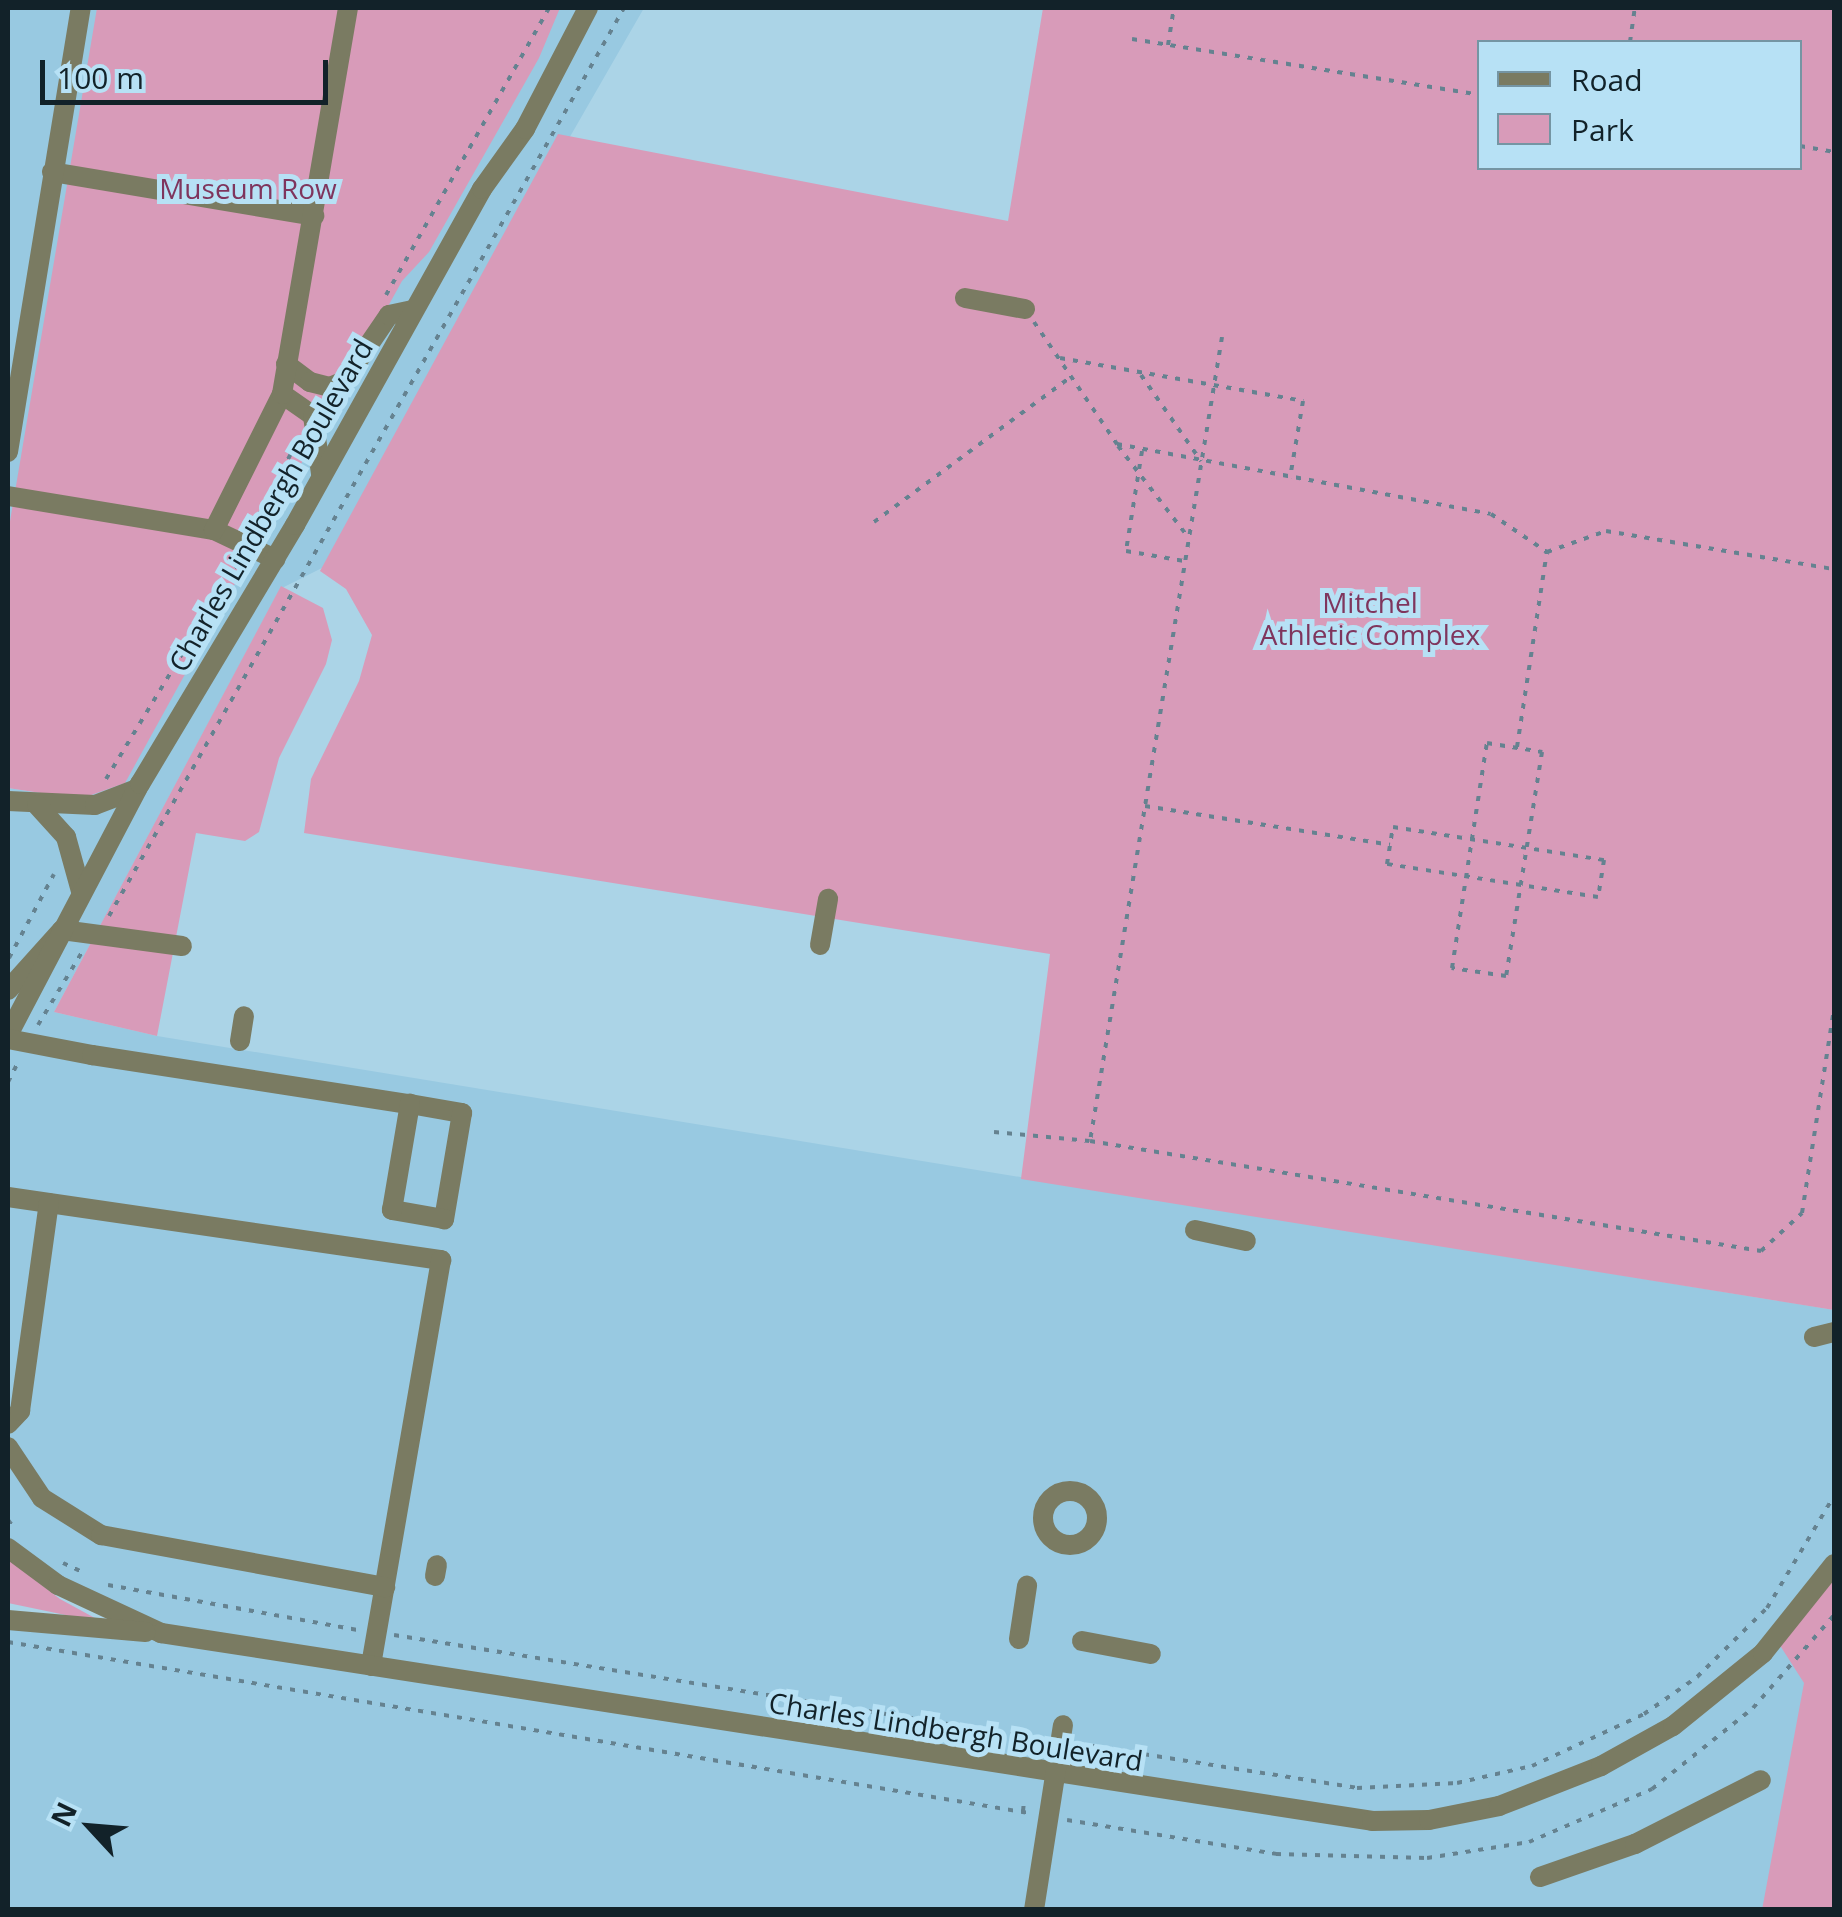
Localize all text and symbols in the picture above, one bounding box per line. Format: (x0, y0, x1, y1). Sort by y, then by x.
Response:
scale bar (45, 40, 332, 102)
legend (1477, 40, 1802, 170)
text: 100 m (57, 57, 144, 98)
text: Road (1571, 59, 1643, 100)
text: Park (1571, 109, 1634, 150)
park label: Museum Row (159, 171, 337, 205)
street label: Charles Lindbergh Boulevard (161, 333, 379, 677)
park label: Mitchel Athletic Complex (1260, 585, 1480, 651)
street label: Charles Lindbergh Boulevard (767, 1685, 1145, 1777)
north arrow (40, 1777, 140, 1877)
text: N (41, 1795, 85, 1832)

